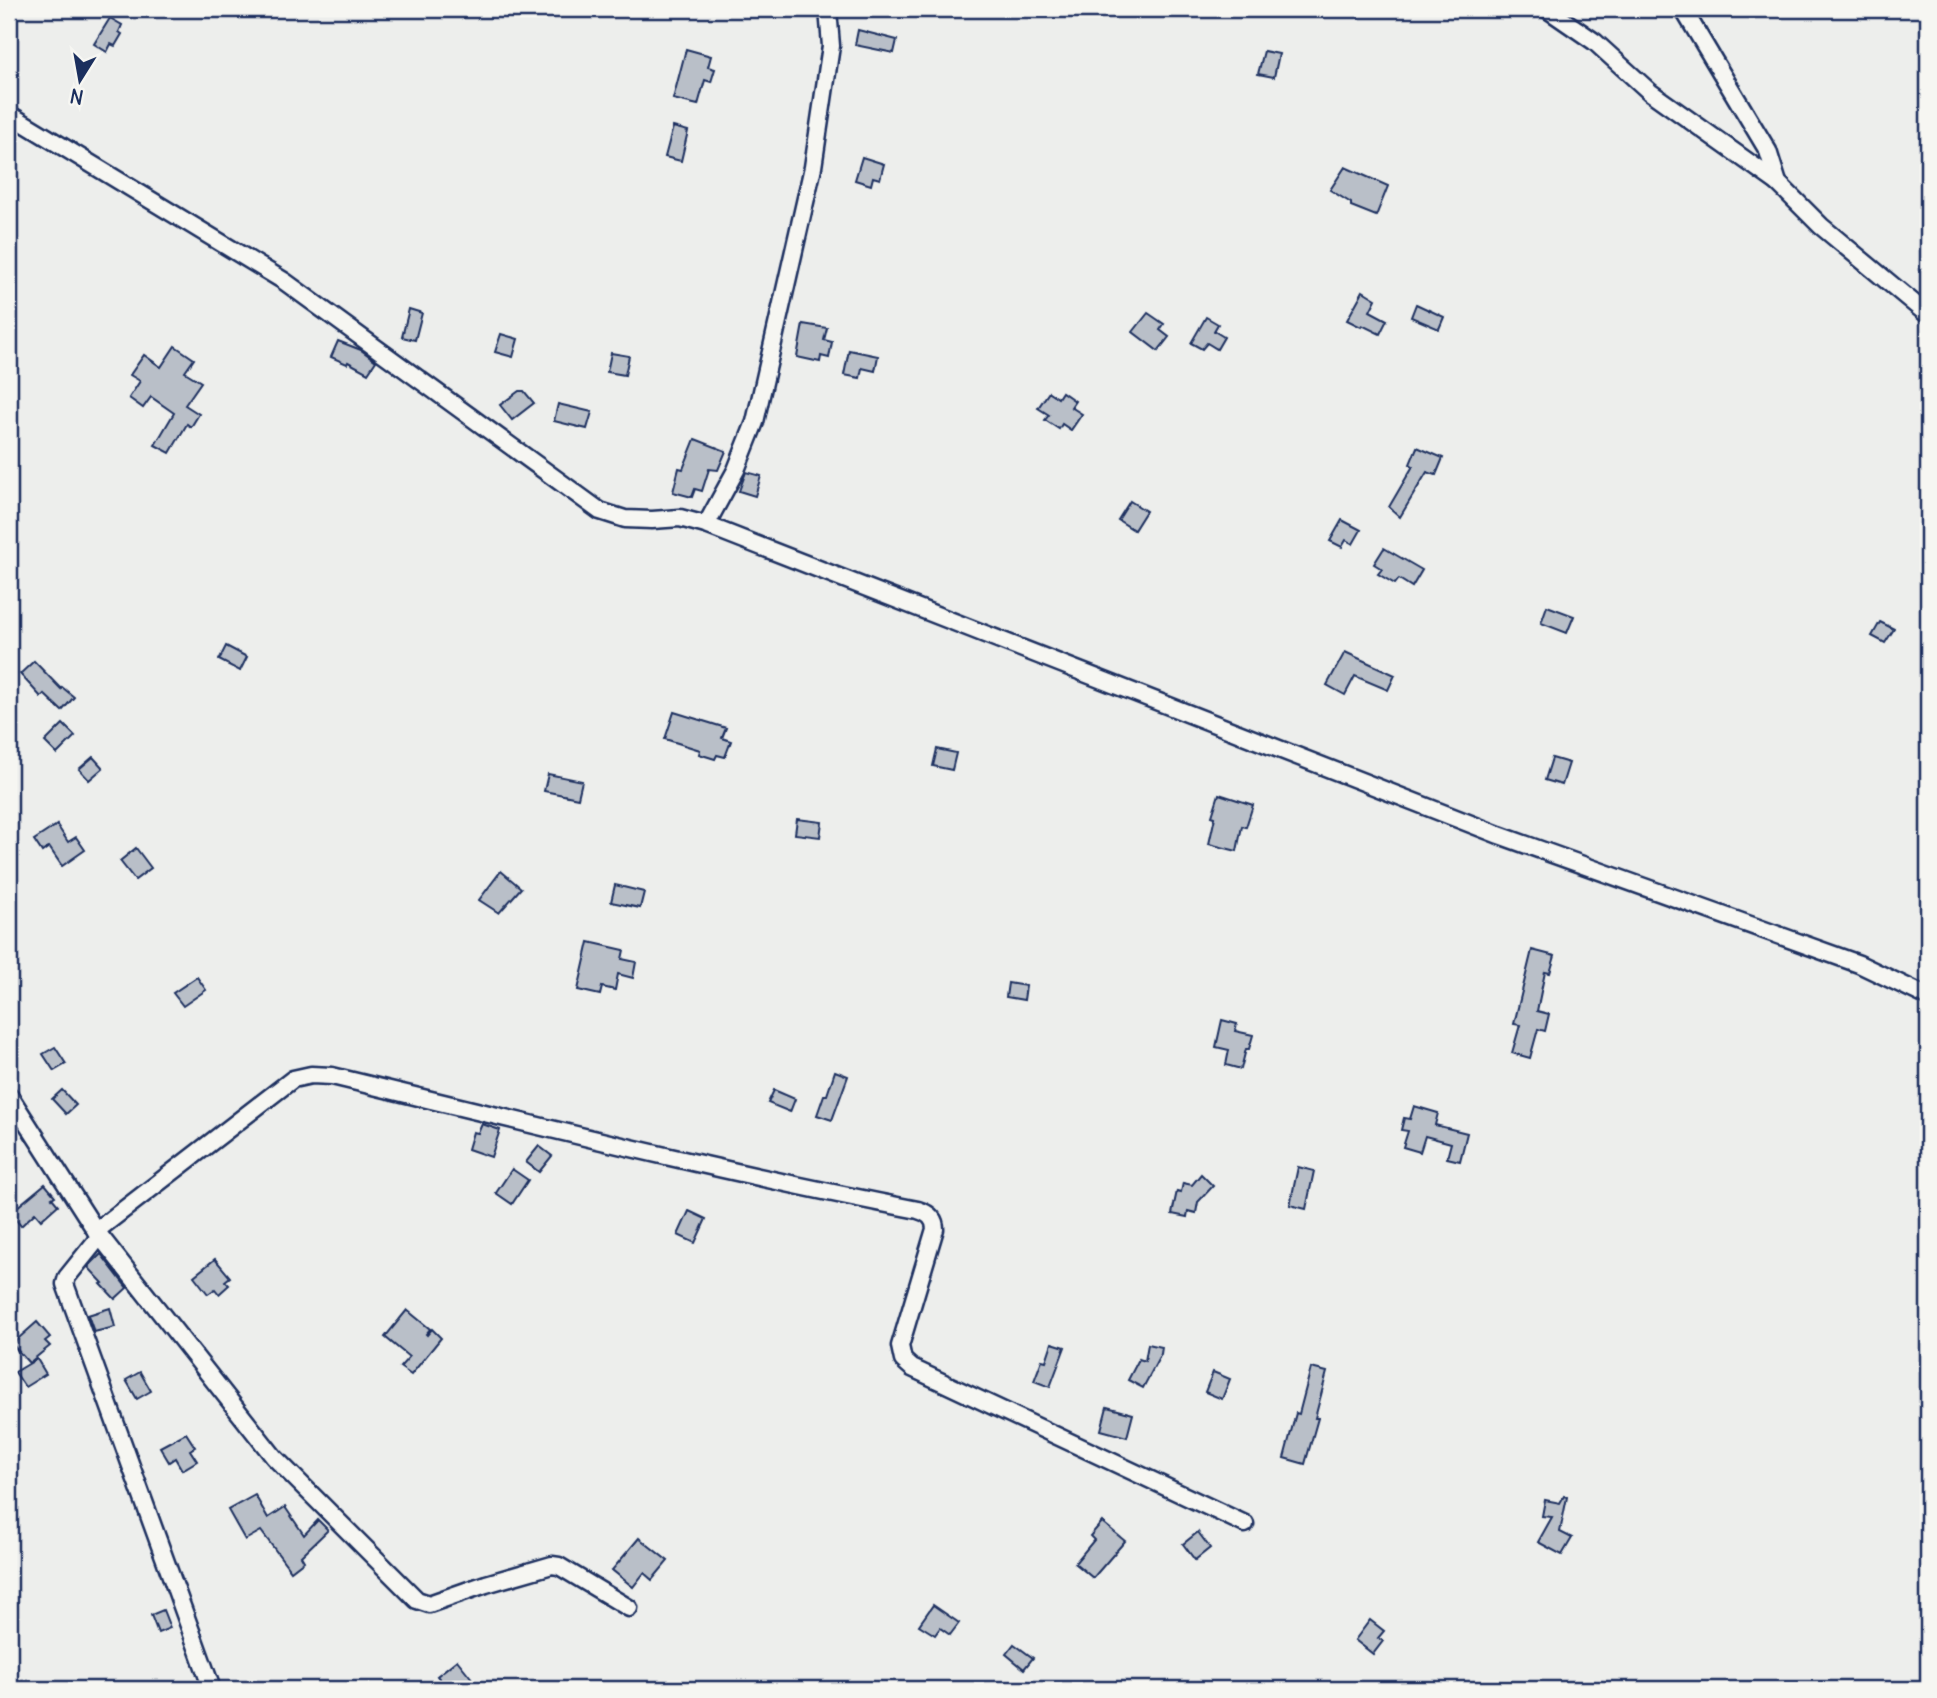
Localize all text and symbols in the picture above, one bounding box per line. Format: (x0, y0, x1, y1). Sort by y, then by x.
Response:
north arrow (46, 46, 116, 116)
text: N (68, 84, 85, 110)

